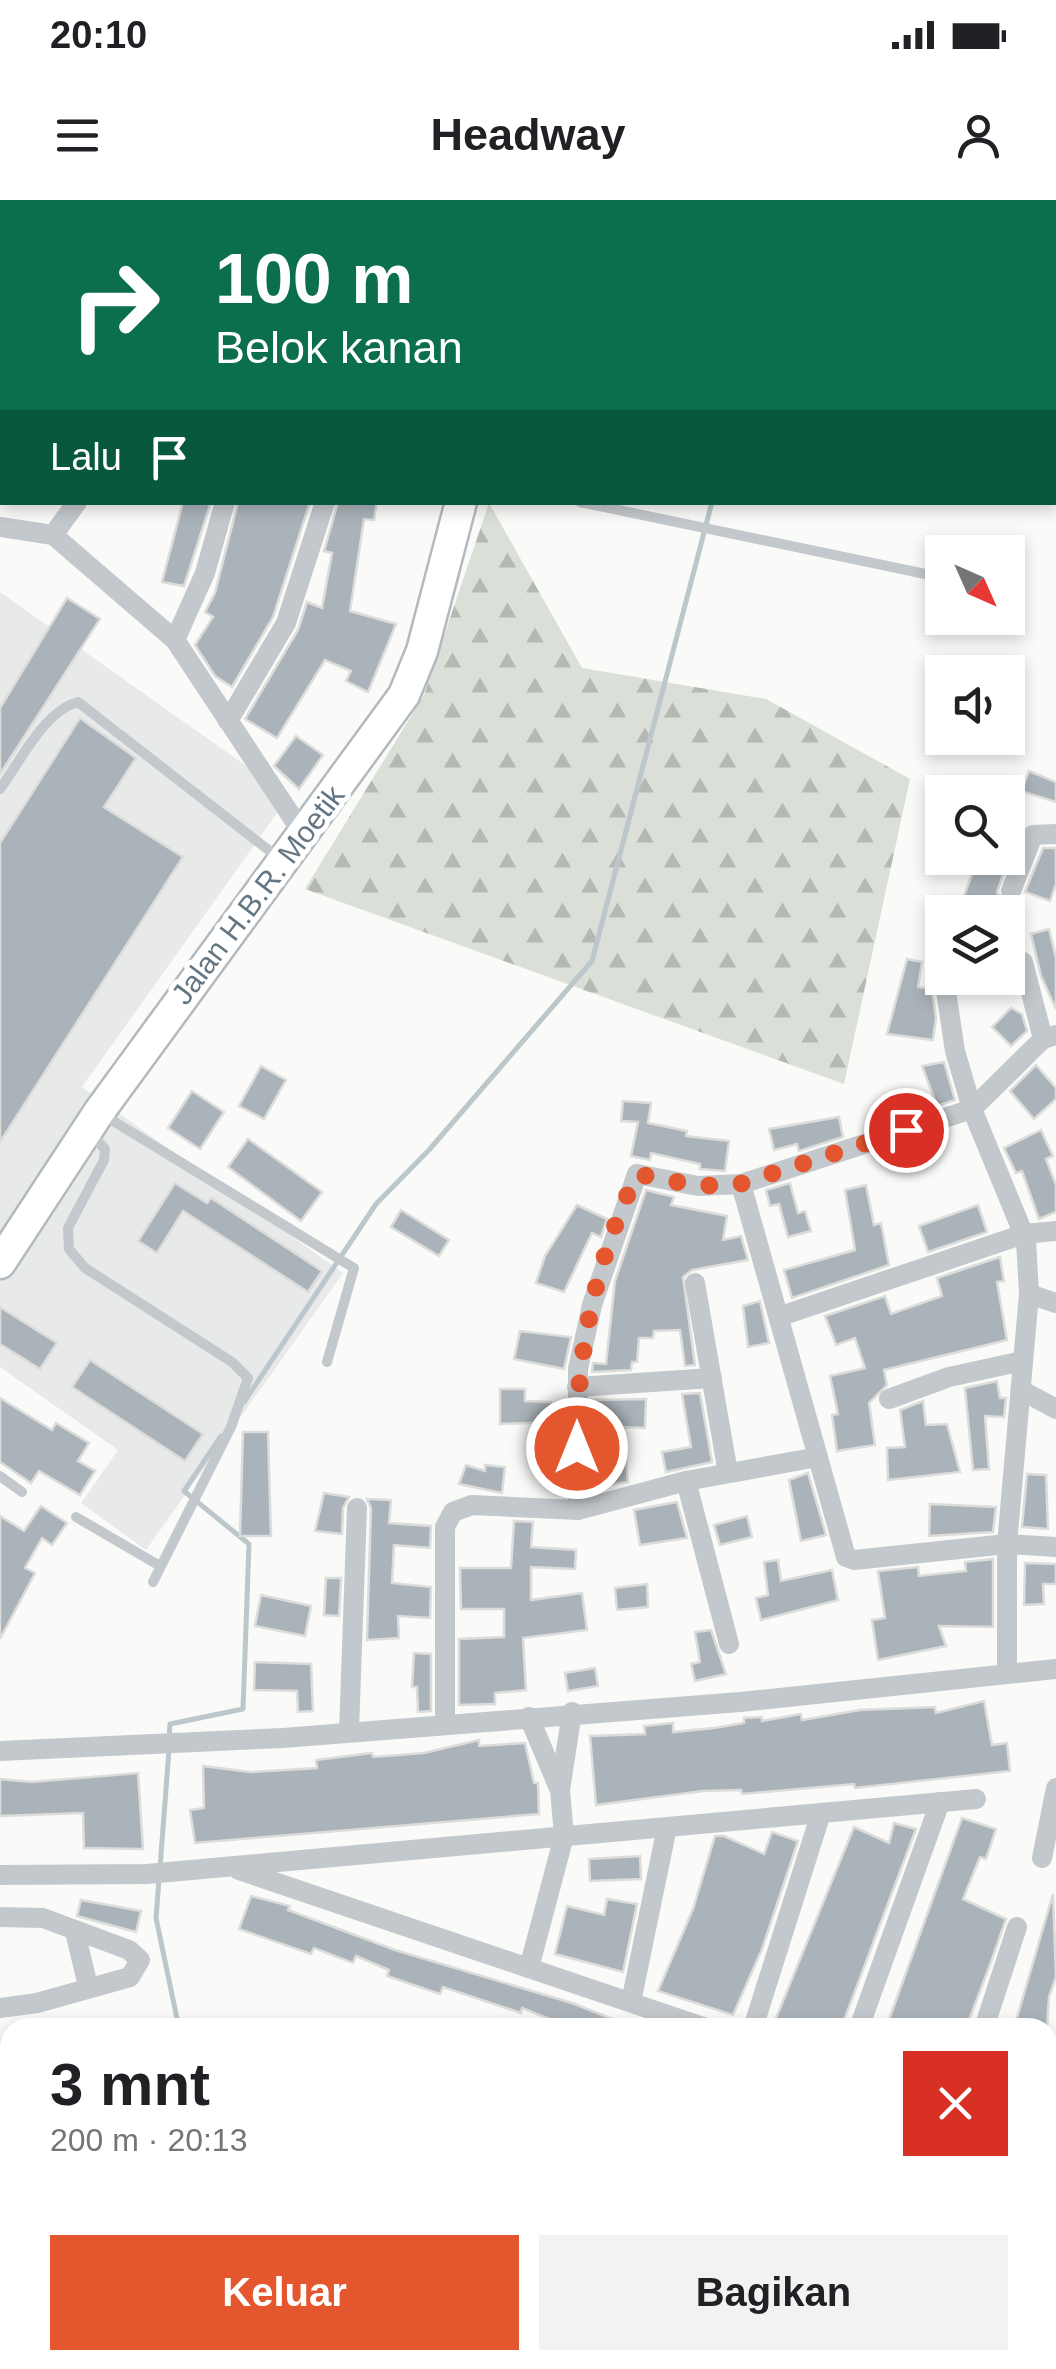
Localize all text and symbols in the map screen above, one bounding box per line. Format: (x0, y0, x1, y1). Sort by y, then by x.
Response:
text: 20:10 (50, 14, 147, 56)
icon: menu (50, 108, 105, 163)
icon: person (951, 108, 1006, 163)
text: Headway (430, 109, 626, 160)
icon: right (50, 240, 180, 370)
text: 100 m (215, 240, 413, 318)
text: Belok kanan (215, 322, 463, 373)
icon: arrive (142, 430, 197, 485)
text: Lalu (50, 436, 122, 478)
north arrow (925, 535, 1025, 635)
map controls (925, 535, 1025, 995)
button: sound (925, 655, 1025, 755)
button: search (925, 775, 1025, 875)
street label: Jalan H.B.R. Moetik (165, 778, 351, 1010)
button: layers (925, 895, 1025, 995)
pin (864, 1088, 949, 1173)
icon: arrive (879, 1103, 934, 1158)
position arrow (525, 1396, 629, 1500)
text: 3 mnt (50, 2051, 210, 2118)
button: close (903, 2051, 1008, 2156)
text: 200 m · 20:13 (50, 2122, 247, 2158)
button: Keluar (50, 2235, 519, 2350)
button: Bagikan (539, 2235, 1008, 2350)

